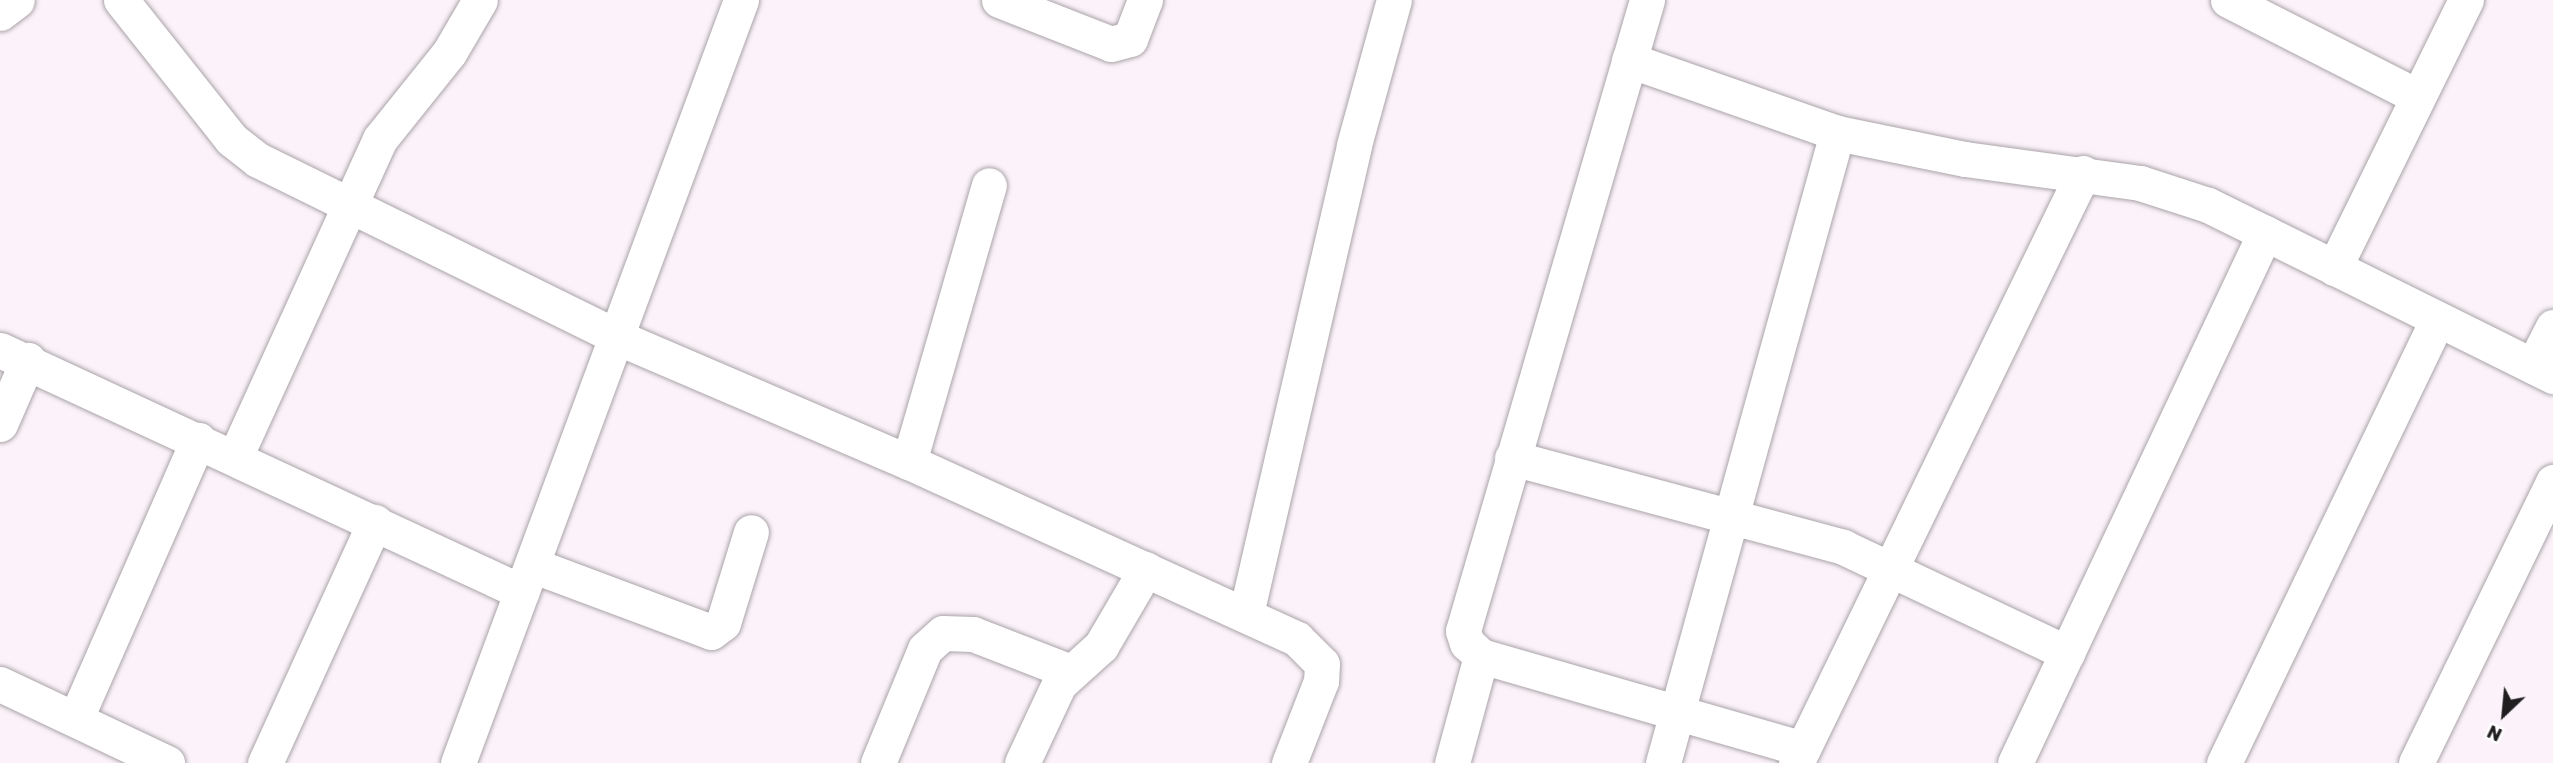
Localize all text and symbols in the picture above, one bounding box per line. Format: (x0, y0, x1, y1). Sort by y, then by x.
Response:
north arrow (2469, 679, 2539, 749)
text: N (2483, 720, 2506, 747)

